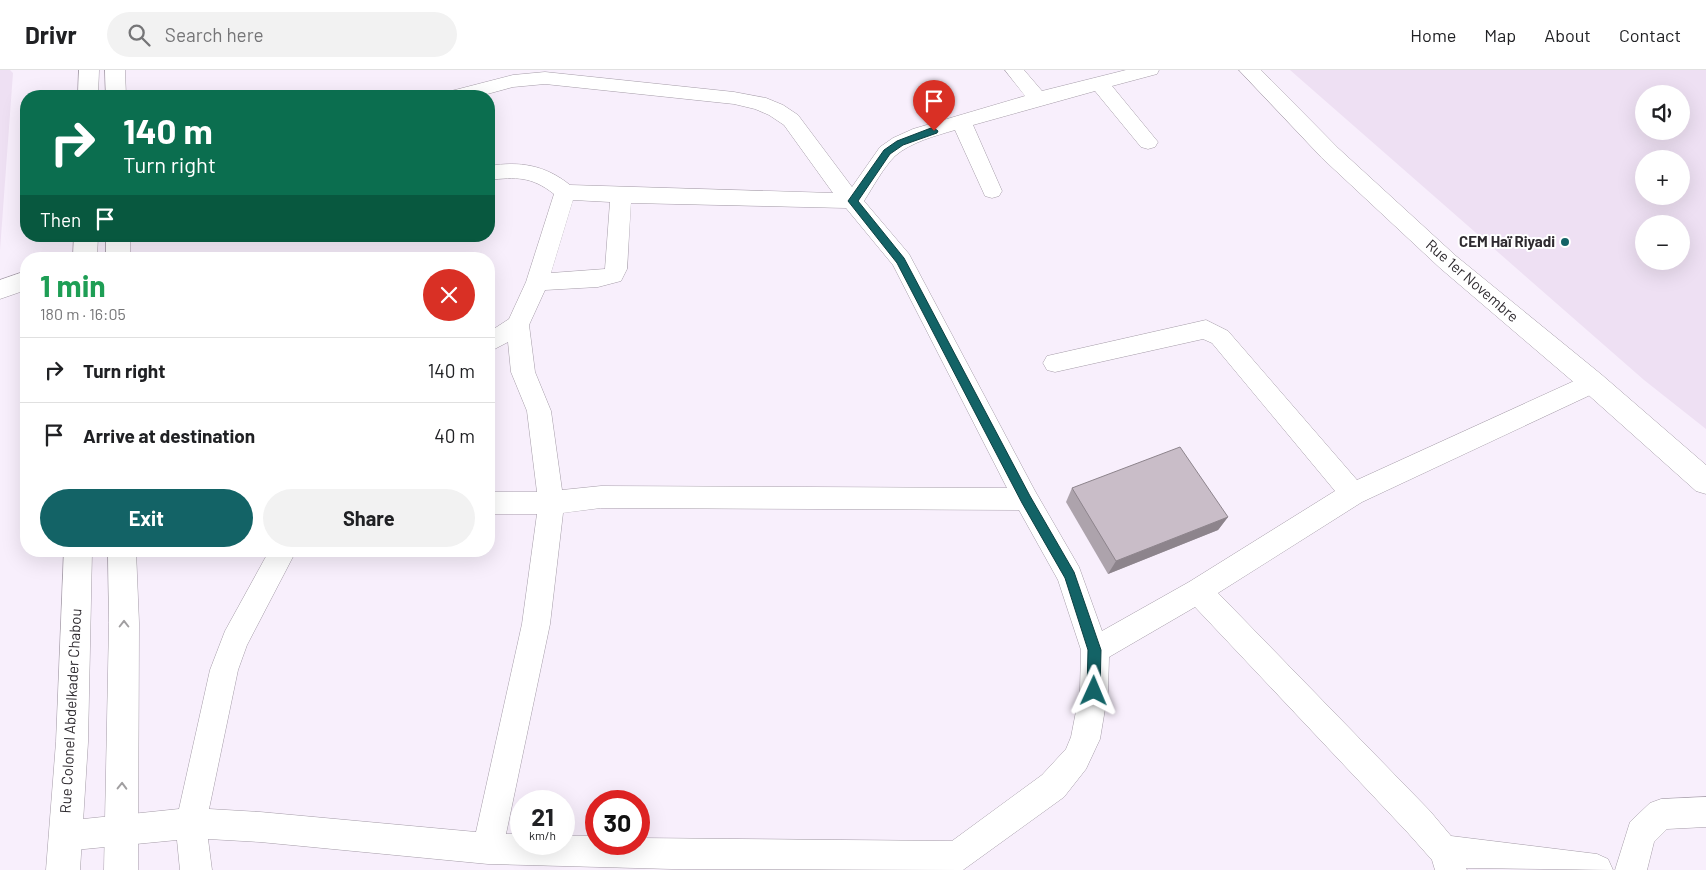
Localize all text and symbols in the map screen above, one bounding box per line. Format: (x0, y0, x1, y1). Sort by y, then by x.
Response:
search box (107, 12, 457, 57)
text: Drivr (25, 20, 77, 49)
icon: search (125, 21, 153, 49)
text: Search here (165, 23, 264, 46)
text: Home (1410, 24, 1456, 46)
text: Map (1484, 24, 1516, 46)
text: About (1544, 24, 1591, 46)
text: Contact (1619, 24, 1681, 46)
pin (913, 80, 955, 131)
map controls (1635, 85, 1690, 270)
button: sound (1635, 85, 1690, 140)
icon: arrive (920, 87, 948, 115)
text: 140 m (123, 109, 213, 151)
icon: right (40, 110, 105, 175)
button: + (1635, 150, 1690, 205)
text: Turn right (123, 151, 216, 177)
icon: arrive (91, 205, 119, 233)
text: Then (40, 208, 81, 231)
button: − (1635, 215, 1690, 270)
place label: CEM Haï Riyadi (1459, 232, 1555, 250)
street label: Rue 1er Novembre (1423, 235, 1523, 325)
marker: CEM Haï Riyadi (1559, 236, 1571, 248)
text: 1 min (40, 267, 106, 303)
button: close (423, 269, 475, 321)
text: 180 m · 16:05 (40, 304, 126, 323)
icon: right (40, 356, 68, 384)
text: Turn right (83, 359, 165, 382)
text: 140 m (428, 359, 475, 382)
icon: arrive (40, 421, 68, 449)
text: Arrive at destination (83, 424, 255, 447)
text: 40 m (434, 424, 475, 447)
button: Exit (40, 489, 253, 547)
button: Share (263, 489, 475, 547)
street label: Rue Colonel Abdelkader Chabou (56, 608, 84, 814)
one-way arrow (119, 620, 129, 628)
position arrow (1067, 664, 1119, 716)
one-way arrow (117, 782, 127, 790)
speed limit sign: 30 (585, 790, 650, 855)
text: 21 (531, 801, 554, 831)
text: km/h (529, 828, 556, 842)

